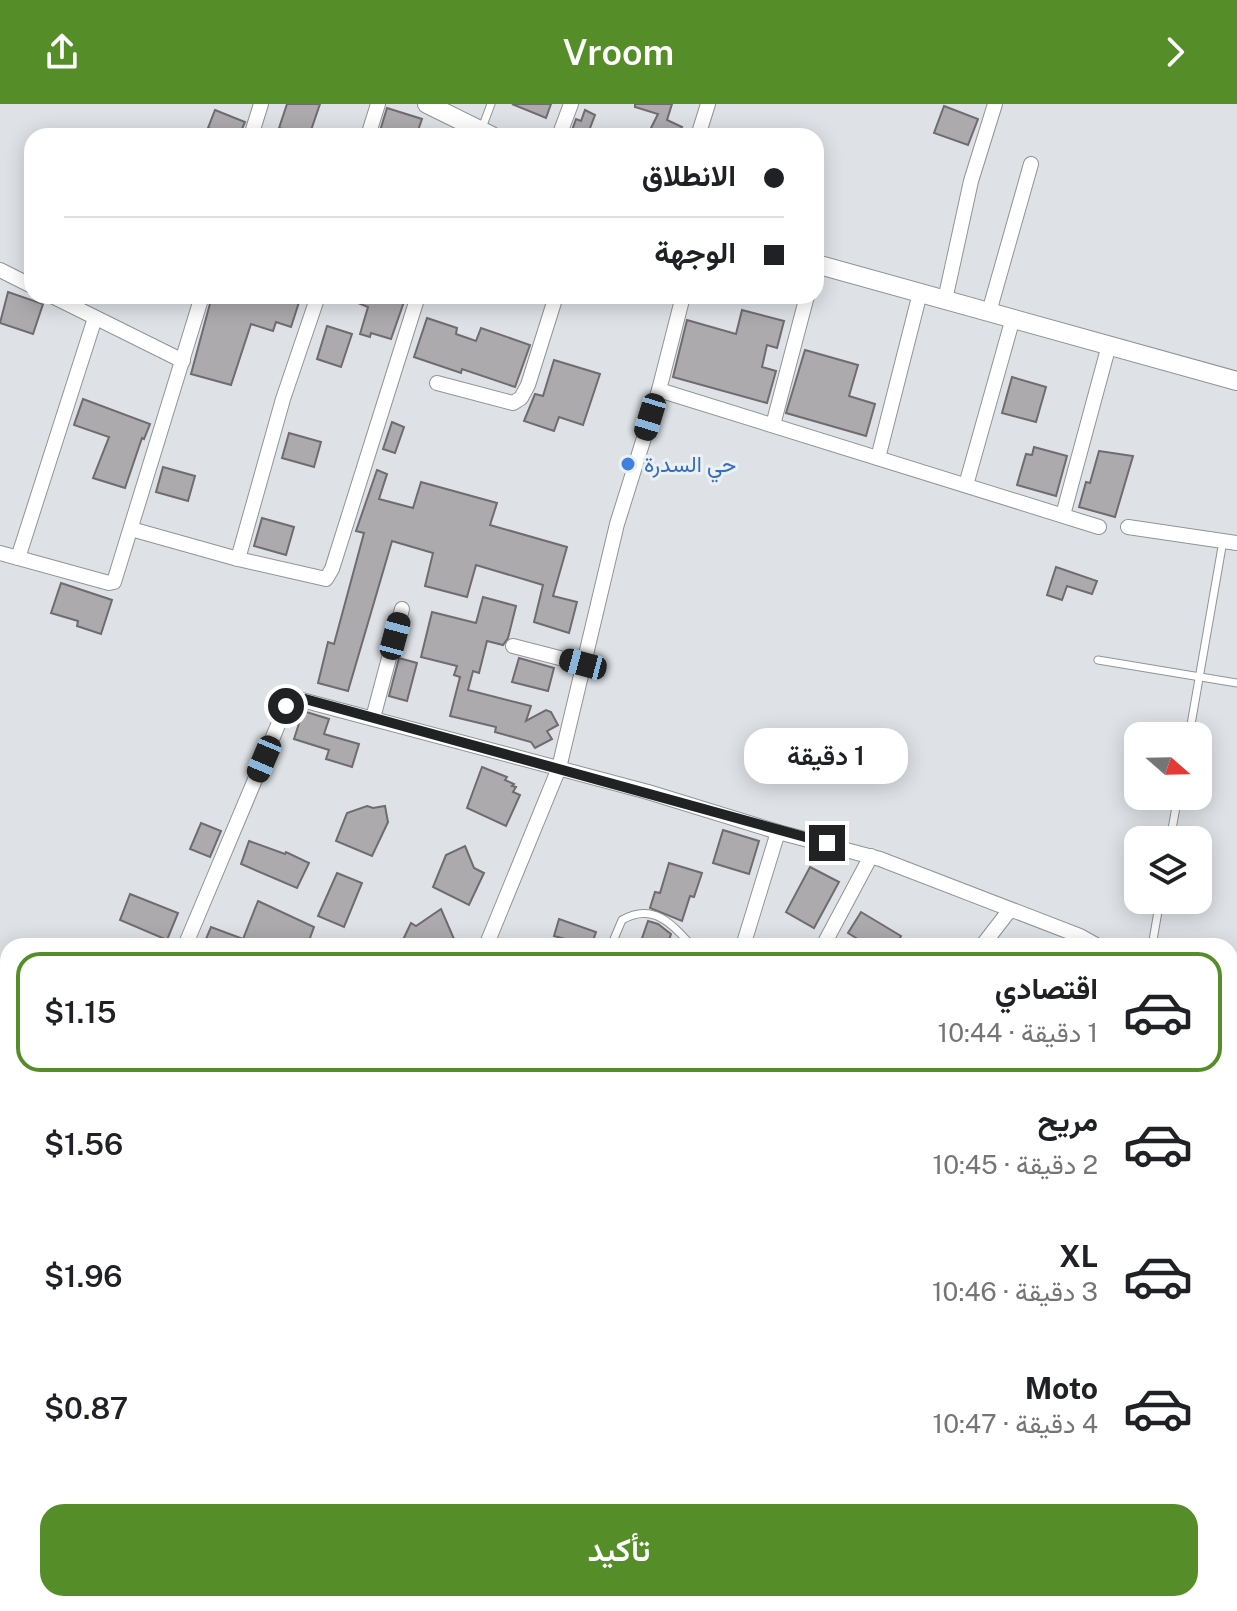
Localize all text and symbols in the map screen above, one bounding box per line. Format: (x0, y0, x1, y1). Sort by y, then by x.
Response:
icon: share (40, 30, 84, 74)
icon: forward (1153, 30, 1197, 74)
text: Vroom (563, 31, 674, 73)
text: الانطلاق (642, 157, 736, 193)
text: الوجهة (654, 234, 736, 270)
car (632, 391, 668, 443)
place label: حي السدرة (644, 451, 736, 483)
marker: حي السدرة (619, 455, 637, 473)
car (377, 610, 413, 662)
car (557, 646, 609, 682)
route start (268, 688, 304, 724)
north arrow (1124, 722, 1212, 810)
map controls (1124, 722, 1212, 914)
callout: 1 دقيقة (745, 727, 909, 783)
car (244, 732, 284, 786)
text: 1 دقيقة (787, 740, 865, 771)
route end (809, 825, 845, 861)
button: layers (1124, 826, 1212, 914)
text: اقتصادي (995, 970, 1098, 1006)
icon: car (1122, 976, 1194, 1048)
text: $1.15 (44, 994, 116, 1030)
text: 1 دقيقة · 10:44 (938, 1017, 1098, 1048)
text: مريح (1038, 1102, 1098, 1138)
icon: car (1122, 1108, 1194, 1180)
text: $1.56 (44, 1126, 123, 1162)
text: 2 دقيقة · 10:45 (933, 1149, 1098, 1180)
text: XL (1059, 1238, 1098, 1274)
icon: car (1122, 1240, 1194, 1312)
text: $1.96 (44, 1258, 123, 1294)
text: 3 دقيقة · 10:46 (932, 1276, 1098, 1307)
text: Moto (1025, 1370, 1098, 1406)
icon: car (1122, 1372, 1194, 1444)
text: $0.87 (44, 1390, 128, 1426)
text: 4 دقيقة · 10:47 (933, 1408, 1098, 1439)
button: تأكيد (40, 1504, 1198, 1596)

